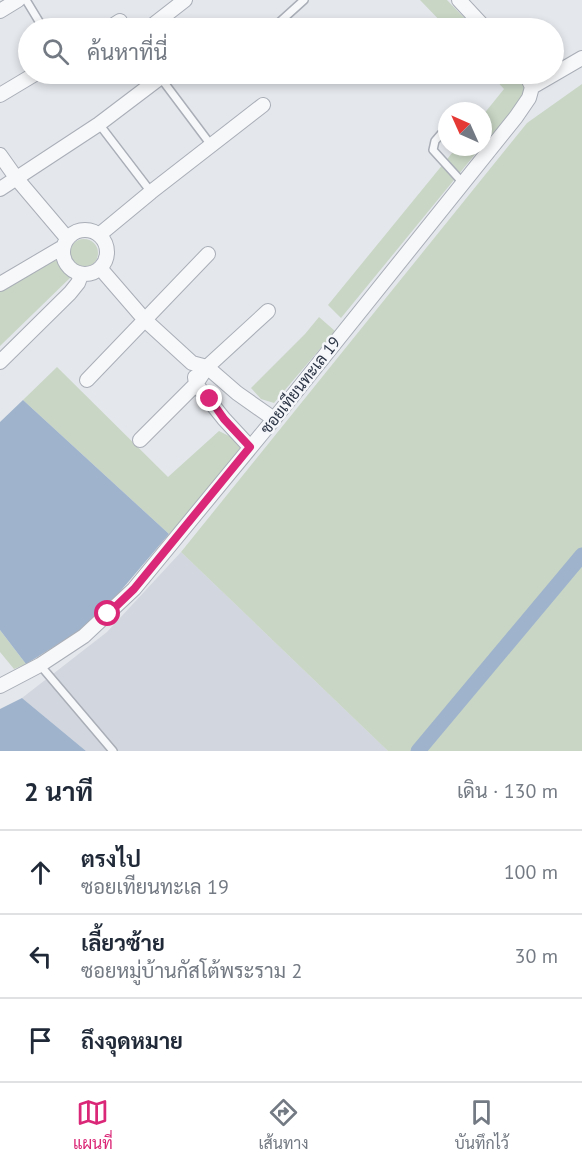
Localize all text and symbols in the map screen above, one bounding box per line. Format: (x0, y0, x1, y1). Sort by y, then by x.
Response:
search box (18, 18, 564, 84)
icon: search (39, 35, 72, 68)
text: ค้นหาที่นี่ (87, 38, 167, 66)
north arrow (438, 102, 492, 156)
street label: ซอยเทียนทะเล 19 (255, 332, 344, 438)
route end (196, 385, 222, 411)
route start (94, 600, 120, 626)
text: 2 นาที (24, 775, 93, 808)
text: เดิน · 130 m (457, 778, 558, 804)
text: ตรงไป (81, 845, 141, 873)
icon: ahead (24, 856, 57, 889)
text: 100 m (504, 859, 558, 885)
text: ซอยเทียนทะเล 19 (81, 874, 229, 900)
text: เลี้ยวซ้าย (81, 929, 165, 957)
icon: left (24, 940, 57, 973)
text: 30 m (515, 943, 558, 969)
text: ซอยหมู่บ้านกัสโต้พระราม 2 (81, 958, 302, 984)
icon: arrive (24, 1024, 57, 1057)
text: ถึงจุดหมาย (81, 1027, 183, 1055)
tab: แผนที่ (73, 1096, 113, 1153)
tab: เส้นทาง (259, 1096, 309, 1153)
tab: บันทึกไว้ (454, 1096, 509, 1153)

